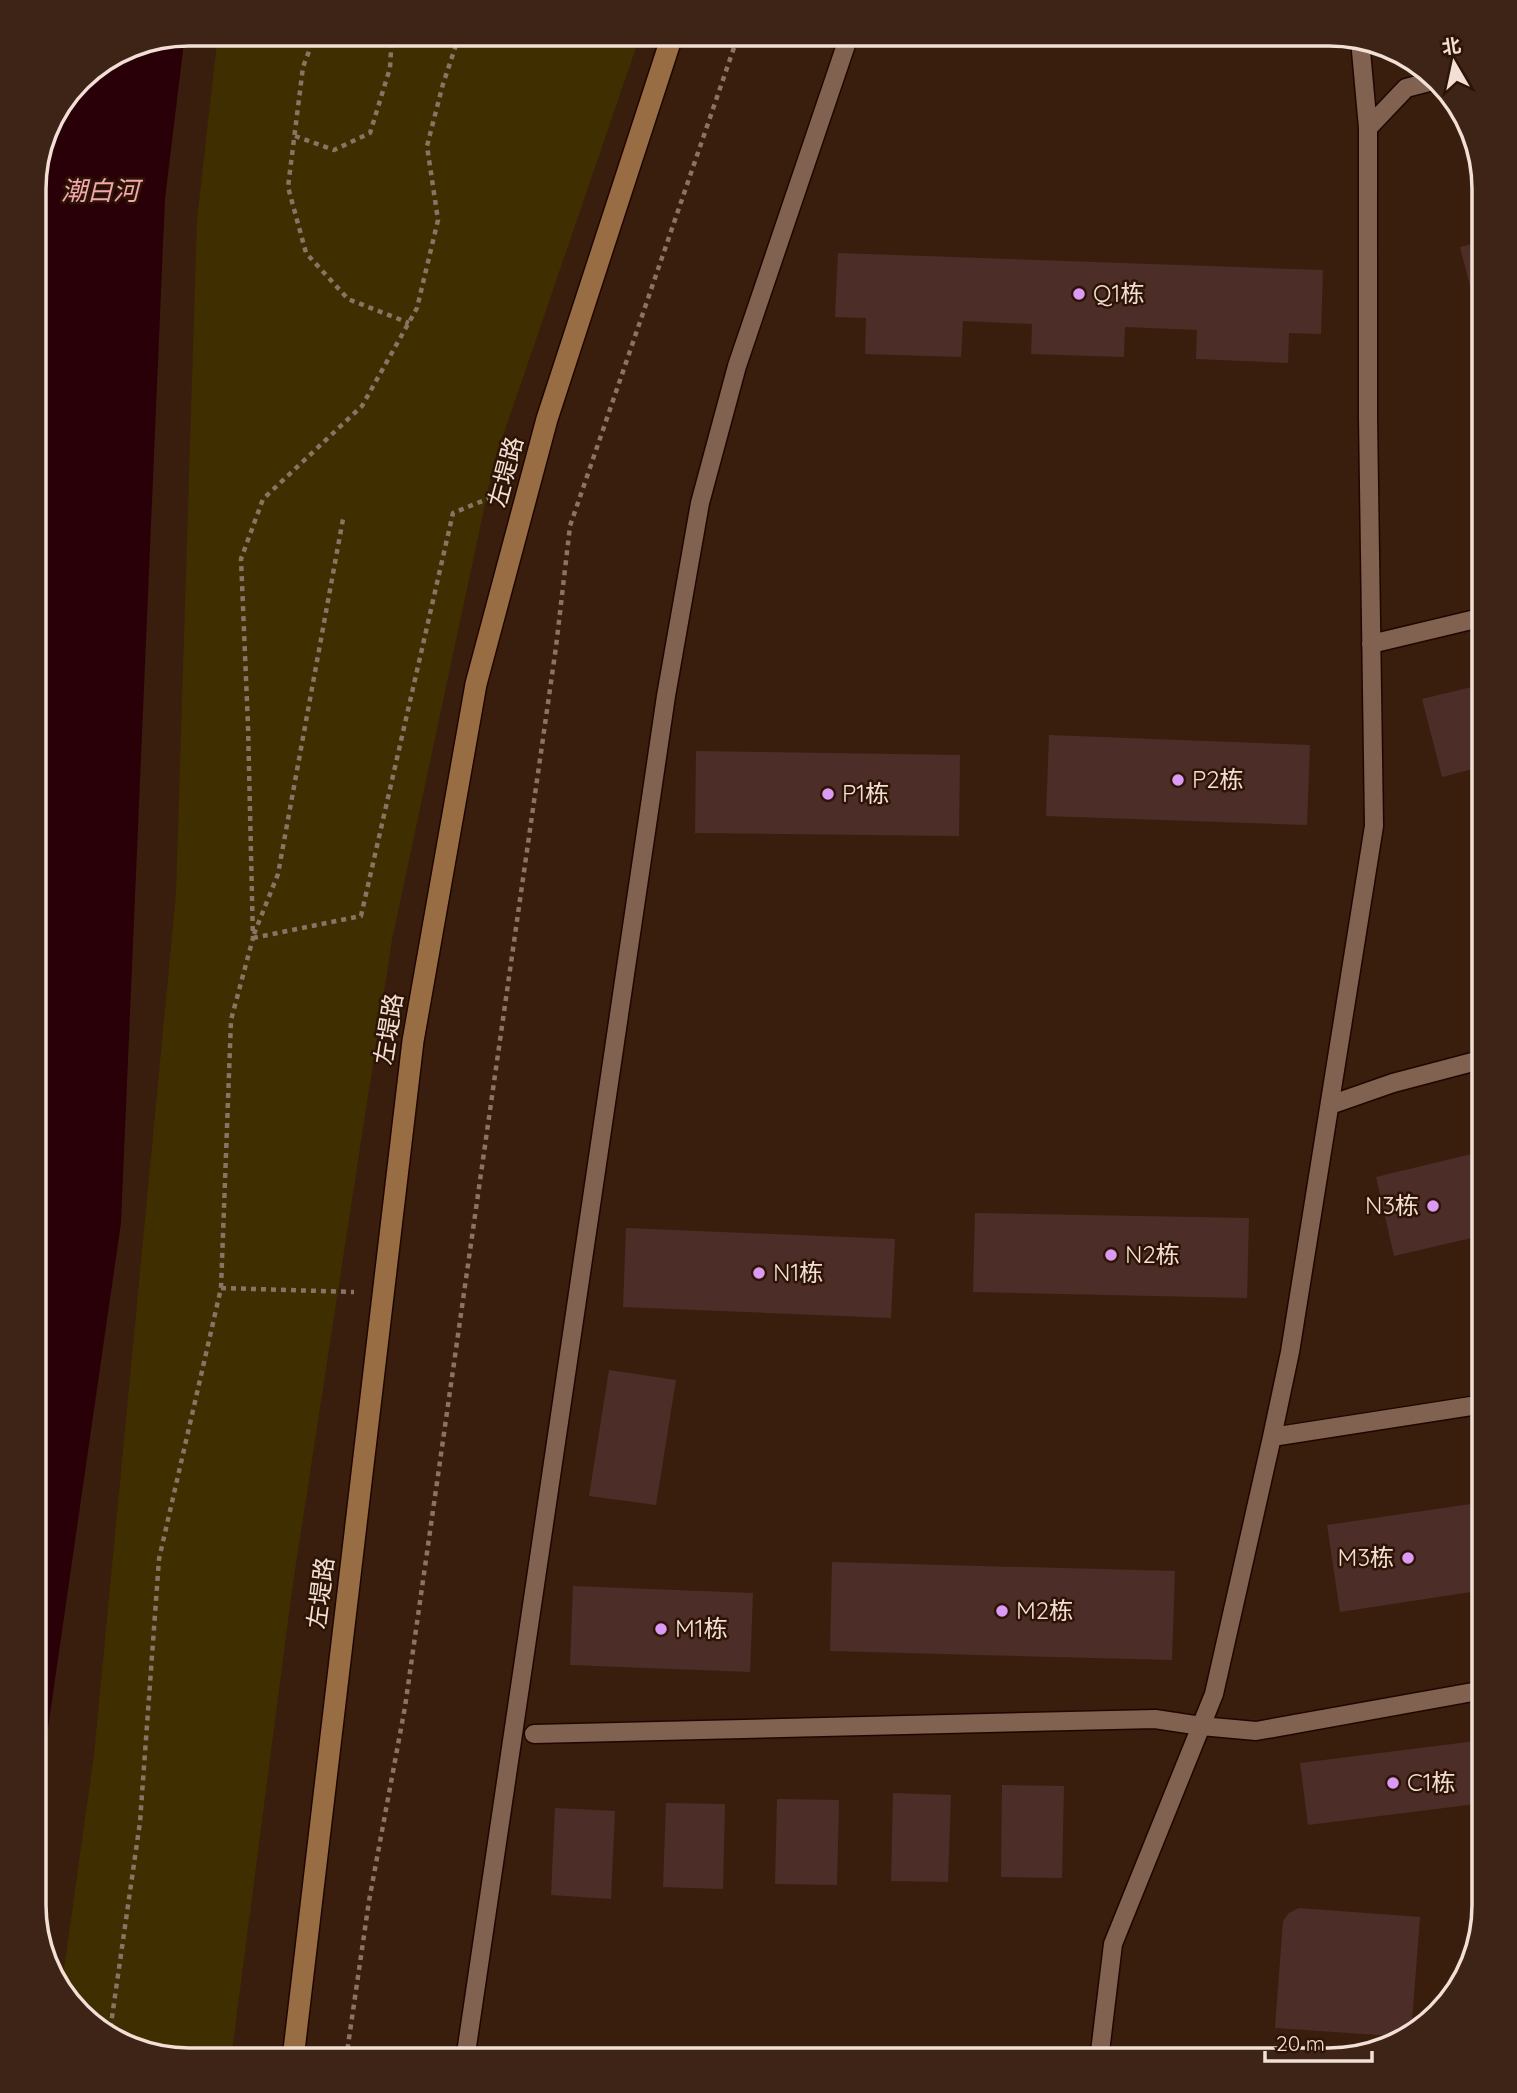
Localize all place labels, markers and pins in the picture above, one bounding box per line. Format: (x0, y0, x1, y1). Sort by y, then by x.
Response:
place label: Q1栋 (1093, 278, 1144, 308)
marker: Q1栋 (1071, 286, 1087, 302)
place label: P2栋 (1192, 764, 1244, 794)
marker: P2栋 (1170, 772, 1186, 788)
place label: P1栋 (842, 778, 889, 808)
marker: P1栋 (820, 786, 836, 802)
place label: N3栋 (1365, 1190, 1419, 1220)
marker: N3栋 (1425, 1198, 1441, 1214)
place label: N2栋 (1125, 1239, 1180, 1269)
marker: N2栋 (1103, 1247, 1119, 1263)
place label: N1栋 (773, 1257, 823, 1287)
marker: N1栋 (751, 1265, 767, 1281)
place label: M3栋 (1338, 1542, 1394, 1572)
marker: M3栋 (1400, 1550, 1416, 1566)
place label: M2栋 (1016, 1595, 1073, 1625)
marker: M2栋 (994, 1603, 1010, 1619)
place label: M1栋 (675, 1613, 728, 1643)
marker: M1栋 (653, 1621, 669, 1637)
place label: C1栋 (1407, 1767, 1456, 1797)
marker: C1栋 (1385, 1775, 1401, 1791)

